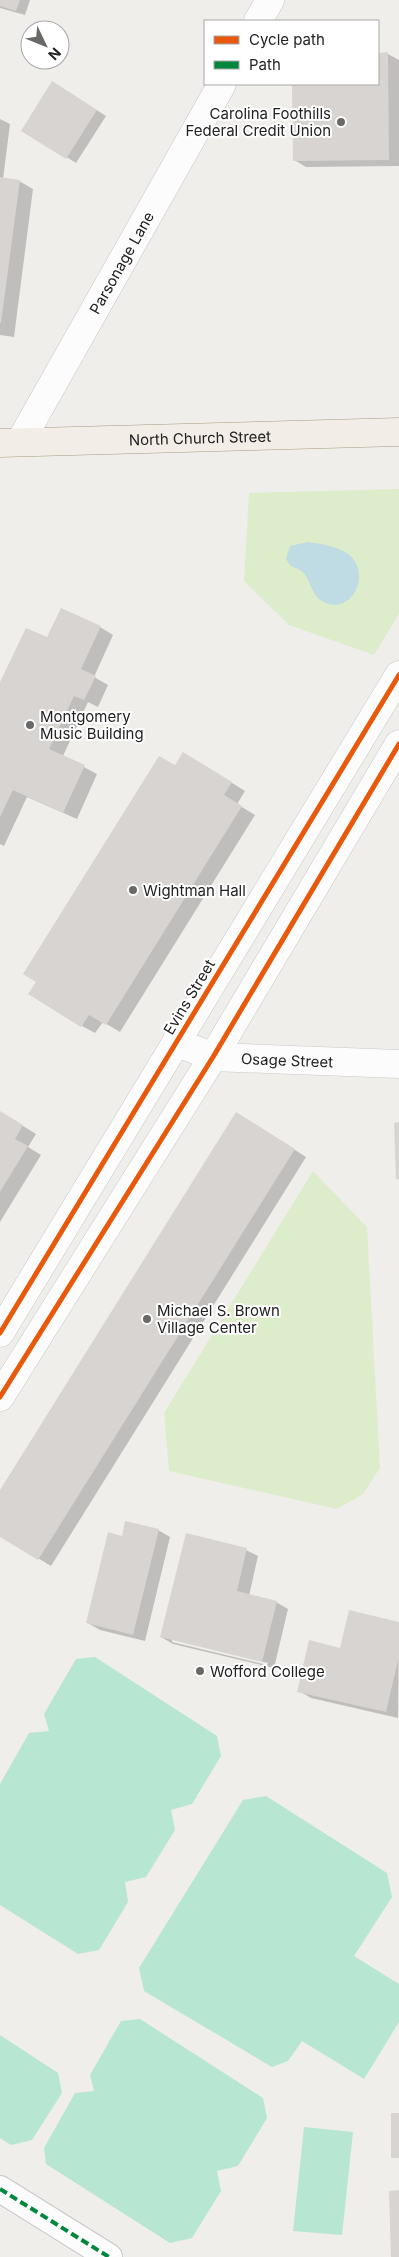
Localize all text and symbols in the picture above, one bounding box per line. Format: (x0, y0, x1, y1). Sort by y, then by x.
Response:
north arrow (20, 20, 70, 70)
legend (204, 20, 379, 85)
text: Cycle path (249, 30, 325, 49)
text: N (45, 45, 65, 64)
text: Path (249, 55, 281, 74)
place label: Carolina Foothills Federal Credit Union (186, 104, 331, 140)
marker: Carolina Foothills Federal Credit Union (335, 116, 347, 128)
street label: Parsonage Lane (85, 208, 158, 317)
street label: North Church Street (128, 426, 271, 449)
place label: Montgomery Music Building (40, 707, 144, 743)
marker: Montgomery Music Building (24, 719, 36, 731)
place label: Wightman Hall (143, 881, 246, 900)
marker: Wightman Hall (127, 884, 139, 896)
street label: Evins Street (159, 956, 219, 1038)
street label: Osage Street (241, 1049, 334, 1071)
place label: Michael S. Brown Village Center (157, 1301, 280, 1337)
marker: Michael S. Brown Village Center (141, 1313, 153, 1325)
place label: Wofford College (210, 1662, 325, 1681)
marker: Wofford College (194, 1665, 206, 1677)

